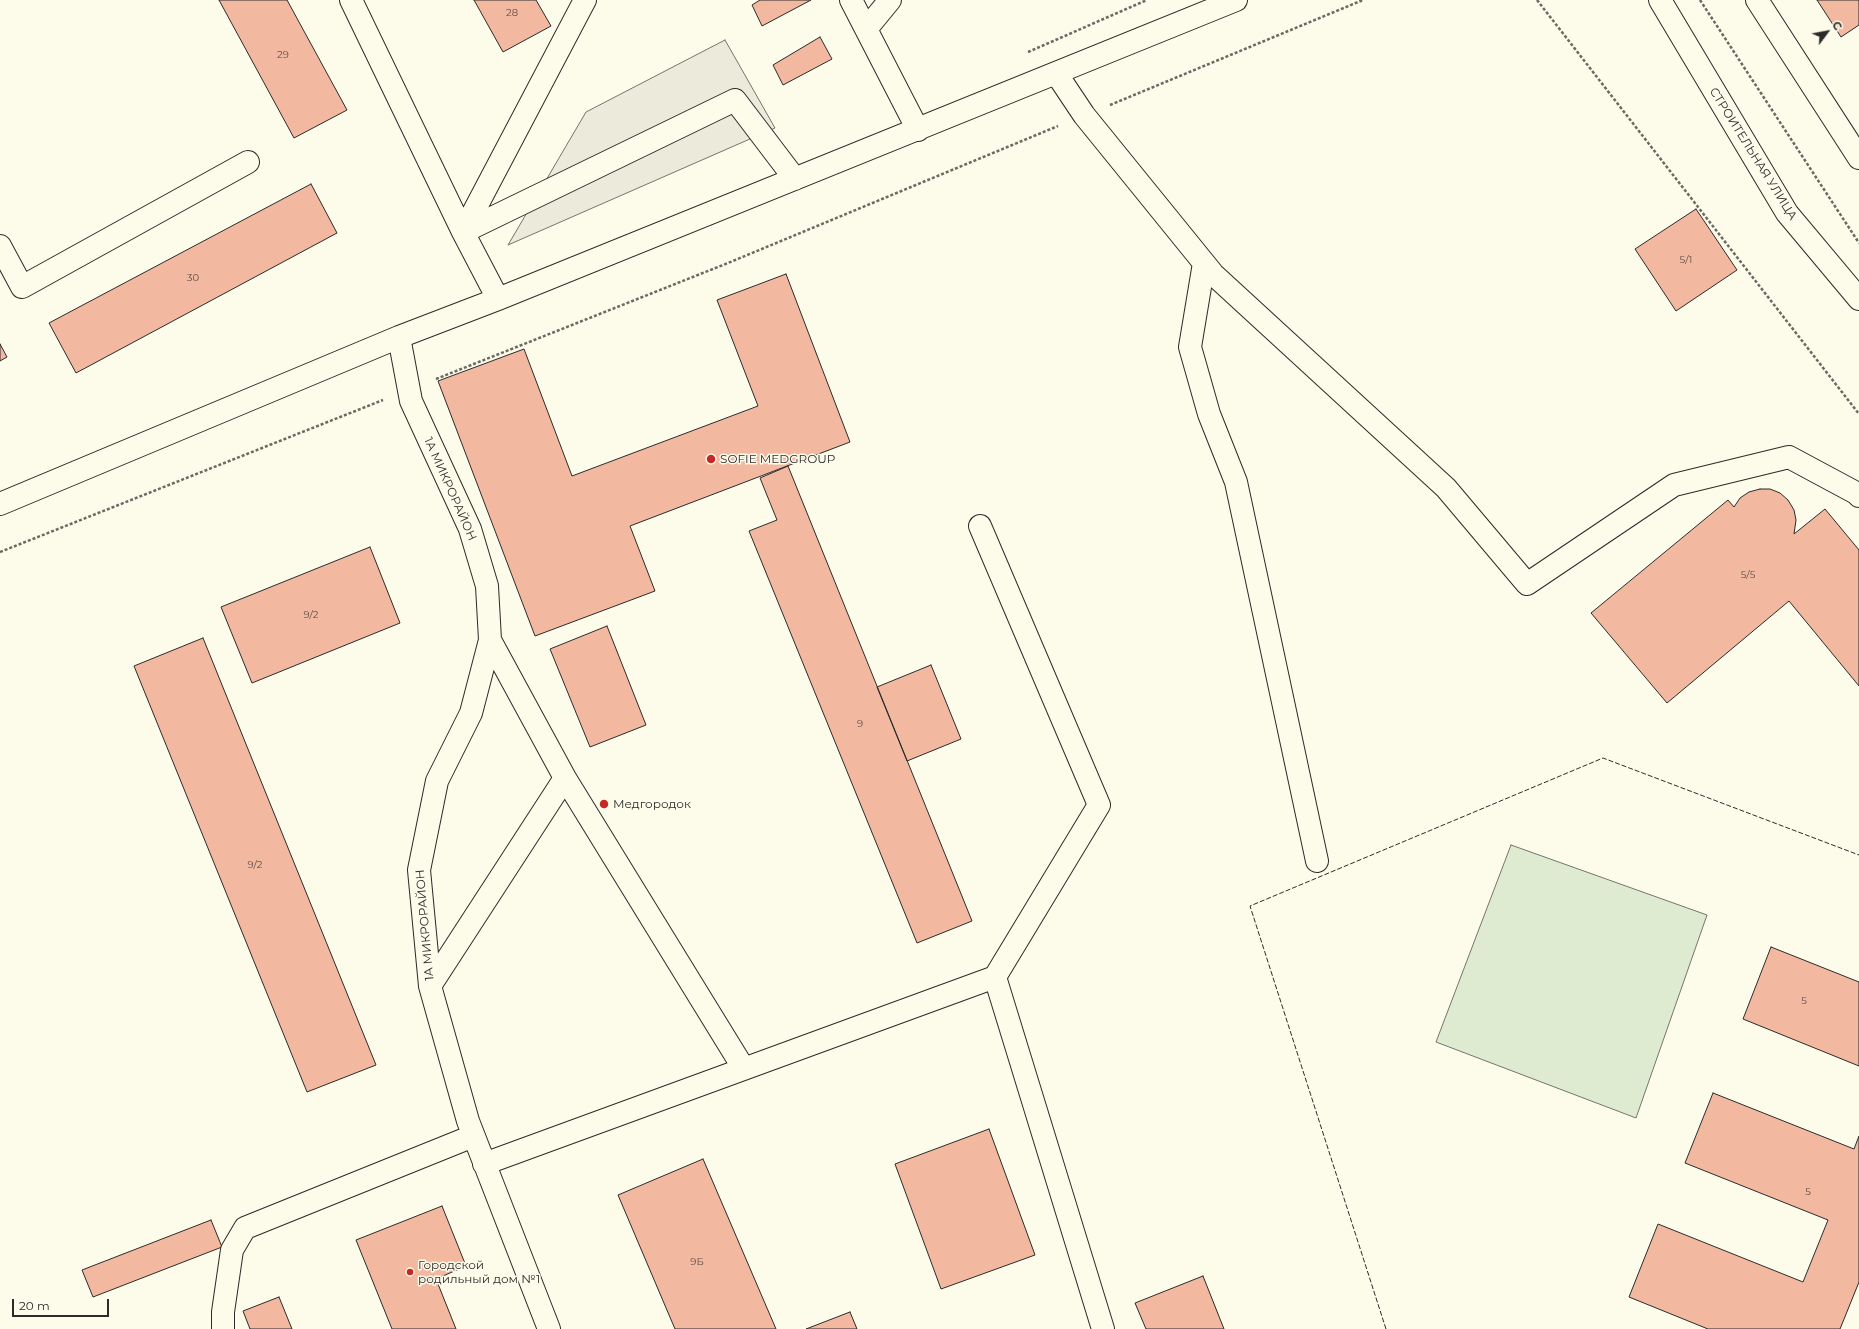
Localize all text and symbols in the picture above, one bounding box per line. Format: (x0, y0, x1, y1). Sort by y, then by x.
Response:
house number: 28 (506, 7, 518, 19)
north arrow (1807, 12, 1847, 52)
text: С (1829, 19, 1845, 33)
house number: 29 (277, 49, 289, 61)
street label: СТРОИТЕЛЬНАЯ УЛИЦА (1706, 85, 1800, 223)
house number: 5/1 (1680, 254, 1692, 266)
house number: 30 (187, 272, 199, 284)
street label: 1А МИКРОРАЙОН (421, 435, 479, 543)
place label: SOFIE MEDGROUP (720, 452, 835, 466)
marker: SOFIE MEDGROUP (705, 453, 717, 465)
house number: 5/5 (1741, 569, 1755, 581)
house number: 9/2 (304, 609, 318, 621)
house number: 9 (857, 718, 863, 730)
place label: Медгородок (613, 797, 691, 811)
marker: Медгородок (598, 798, 610, 810)
house number: 9/2 (248, 859, 262, 871)
street label: 1А МИКРОРАЙОН (413, 869, 437, 981)
house number: 5 (1801, 995, 1807, 1007)
house number: 5 (1805, 1186, 1811, 1198)
house number: 9Б (690, 1256, 704, 1268)
place label: Городской родильный дом №1 (418, 1258, 540, 1286)
marker: Городской родильный дом №1 (405, 1267, 415, 1277)
scale bar (14, 1291, 111, 1317)
text: 20 m (19, 1298, 50, 1313)

